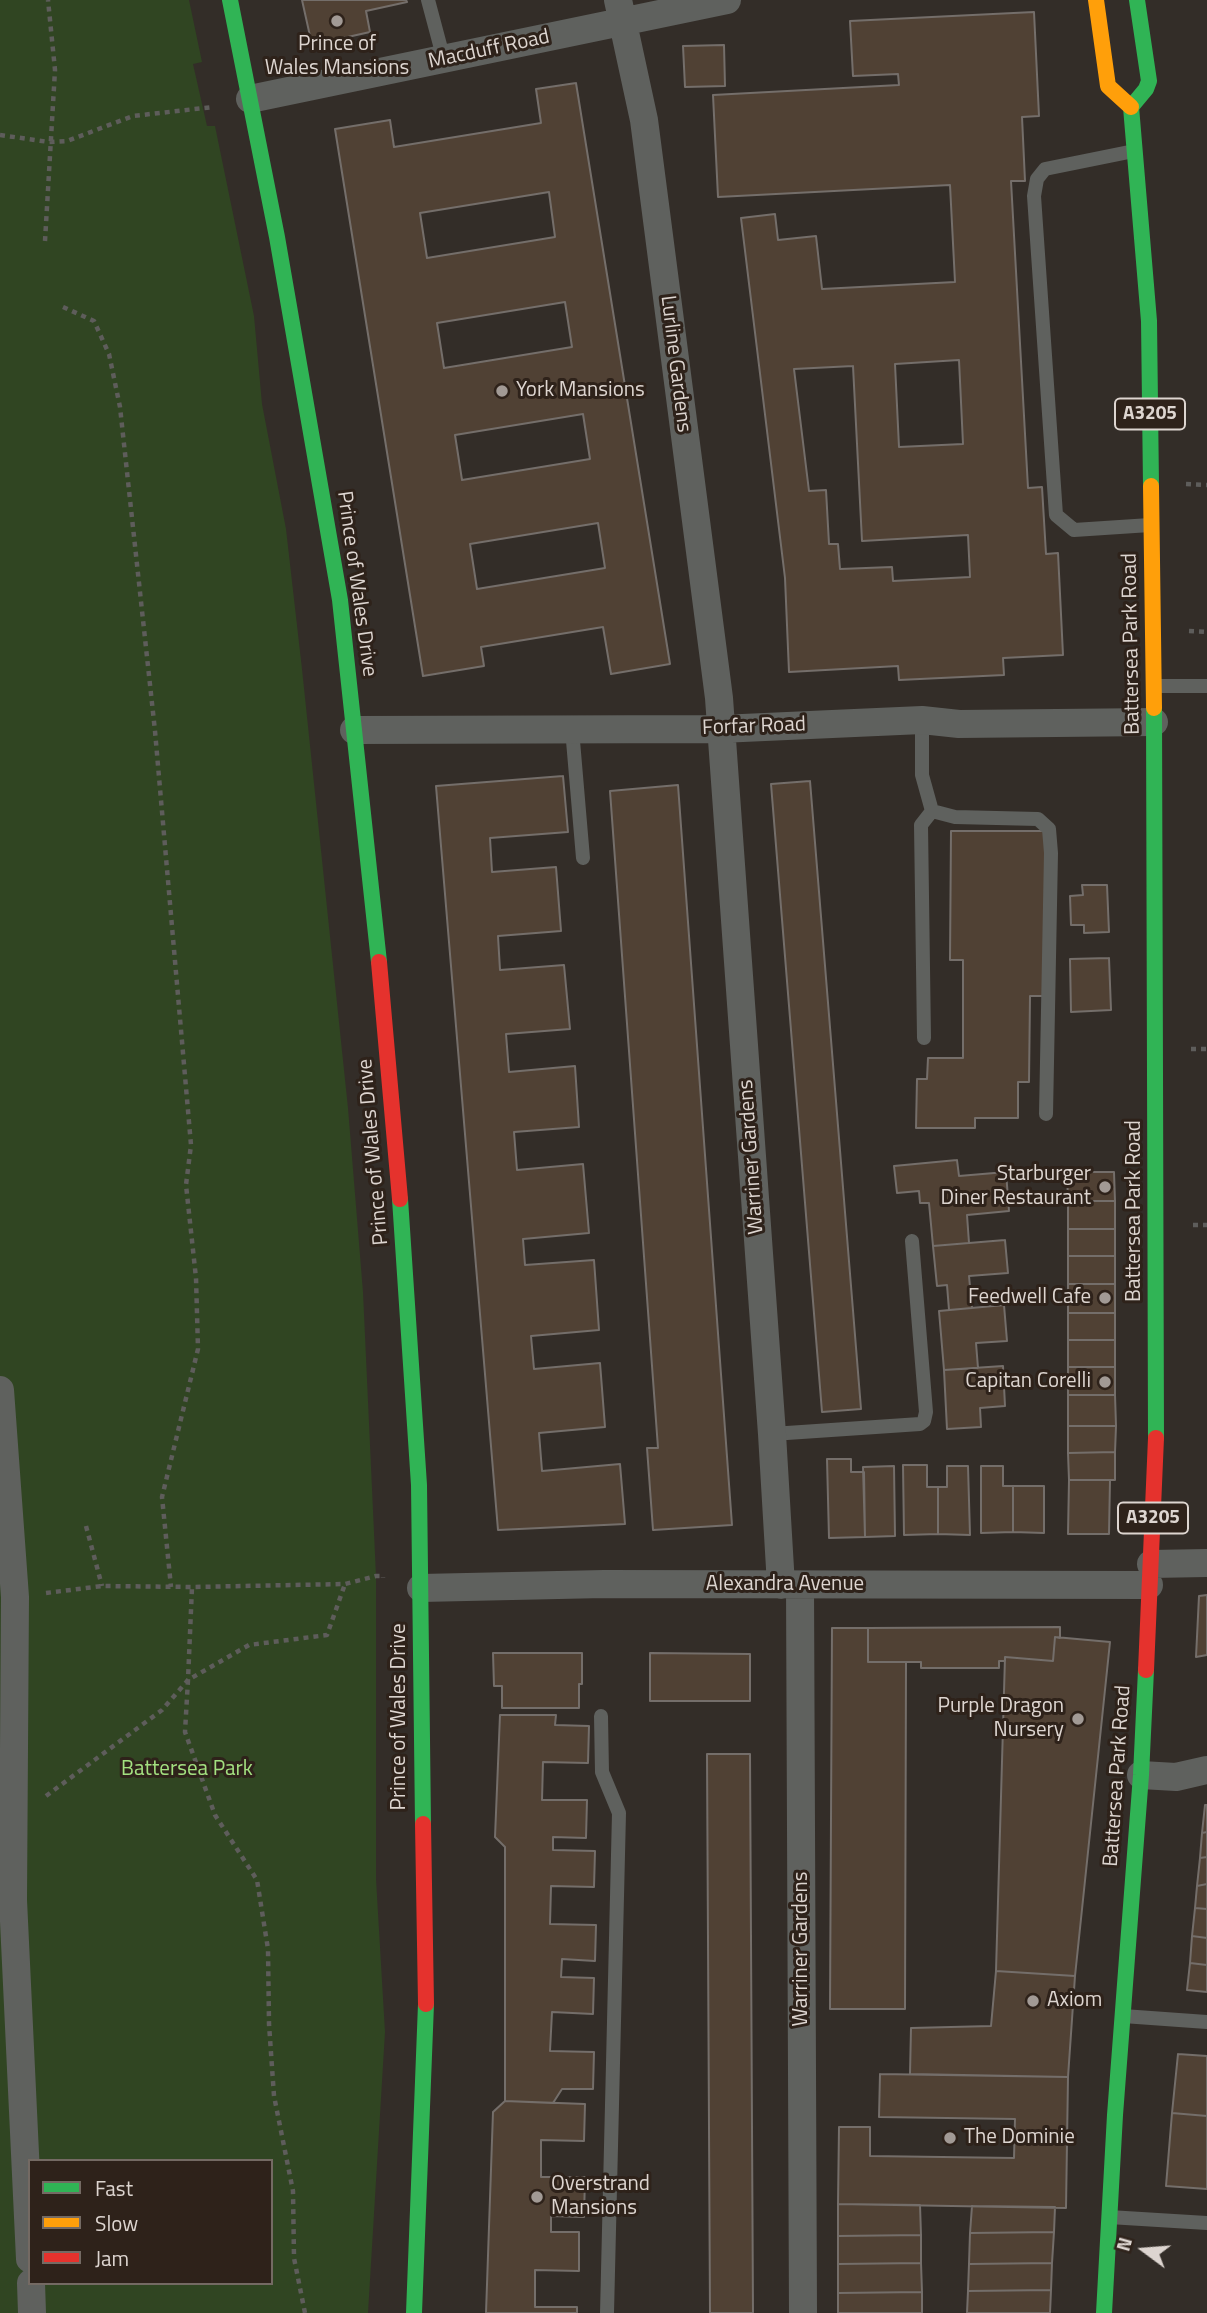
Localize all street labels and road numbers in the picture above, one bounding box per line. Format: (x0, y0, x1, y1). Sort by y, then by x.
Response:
street label: Macduff Road (426, 25, 552, 75)
street label: Lurline Gardens (654, 294, 696, 434)
road number: A3205 (1115, 398, 1185, 430)
street label: Prince of Wales Drive (331, 490, 381, 678)
street label: Battersea Park Road (1118, 553, 1146, 735)
street label: Forfar Road (702, 713, 806, 741)
street label: Prince of Wales Drive (353, 1058, 395, 1246)
street label: Warriner Gardens (734, 1079, 770, 1235)
street label: Battersea Park Road (1122, 1120, 1148, 1302)
road number: A3205 (1118, 1502, 1188, 1534)
street label: Alexandra Avenue (706, 1572, 864, 1598)
street label: Prince of Wales Drive (387, 1623, 413, 1811)
street label: Battersea Park Road (1099, 1684, 1137, 1868)
street label: Warriner Gardens (789, 1872, 815, 2026)

